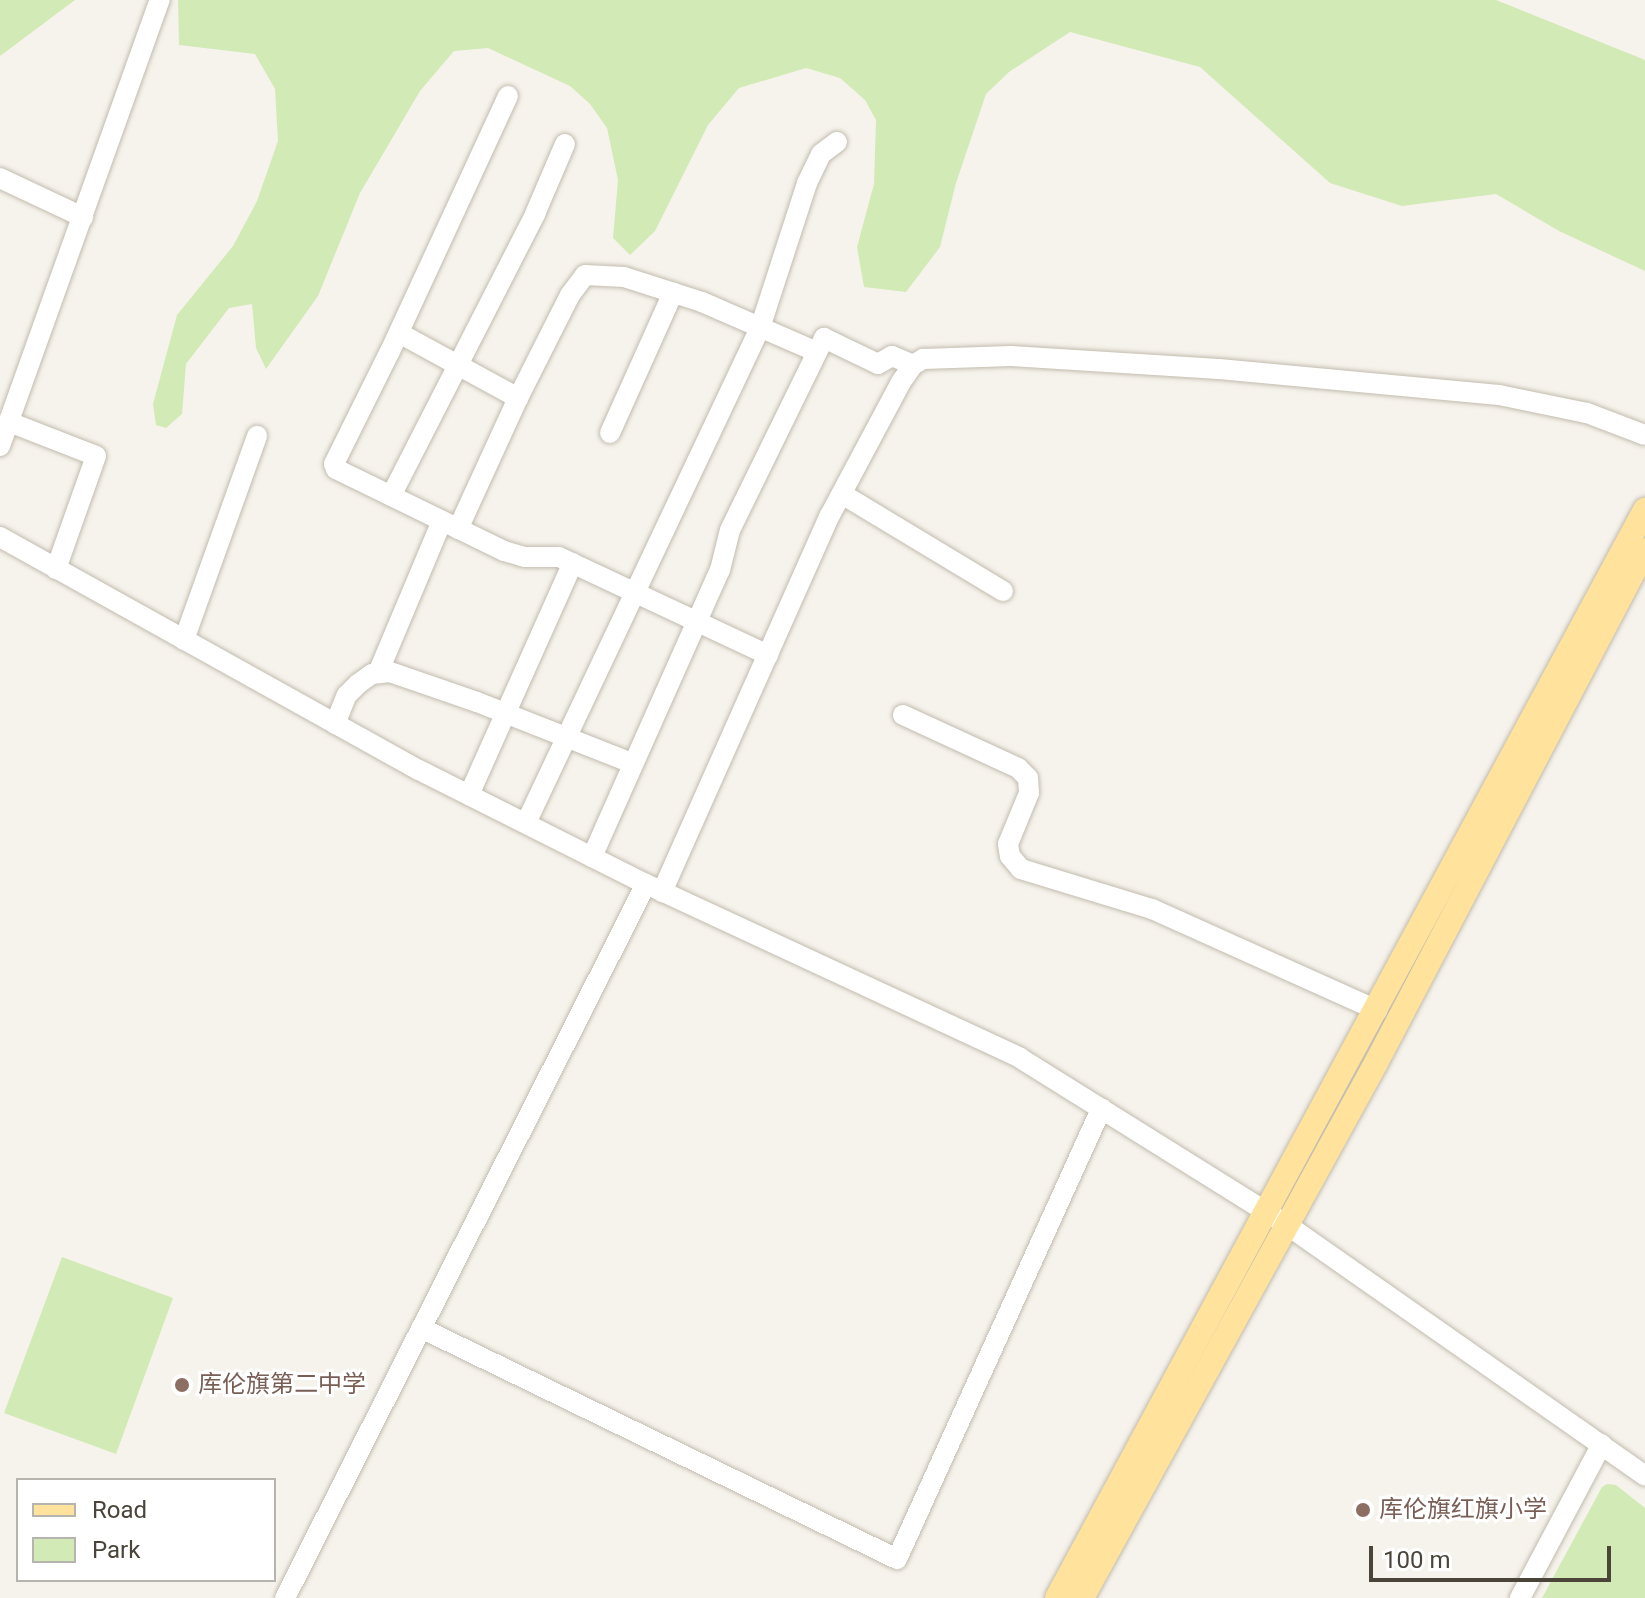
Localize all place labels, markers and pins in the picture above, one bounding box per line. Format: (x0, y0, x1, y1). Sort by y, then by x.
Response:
place label: 库伦旗第二中学 (198, 1371, 366, 1399)
marker: 库伦旗第二中学 (173, 1376, 191, 1394)
place label: 库伦旗红旗小学 (1379, 1496, 1547, 1524)
marker: 库伦旗红旗小学 (1354, 1501, 1372, 1519)

